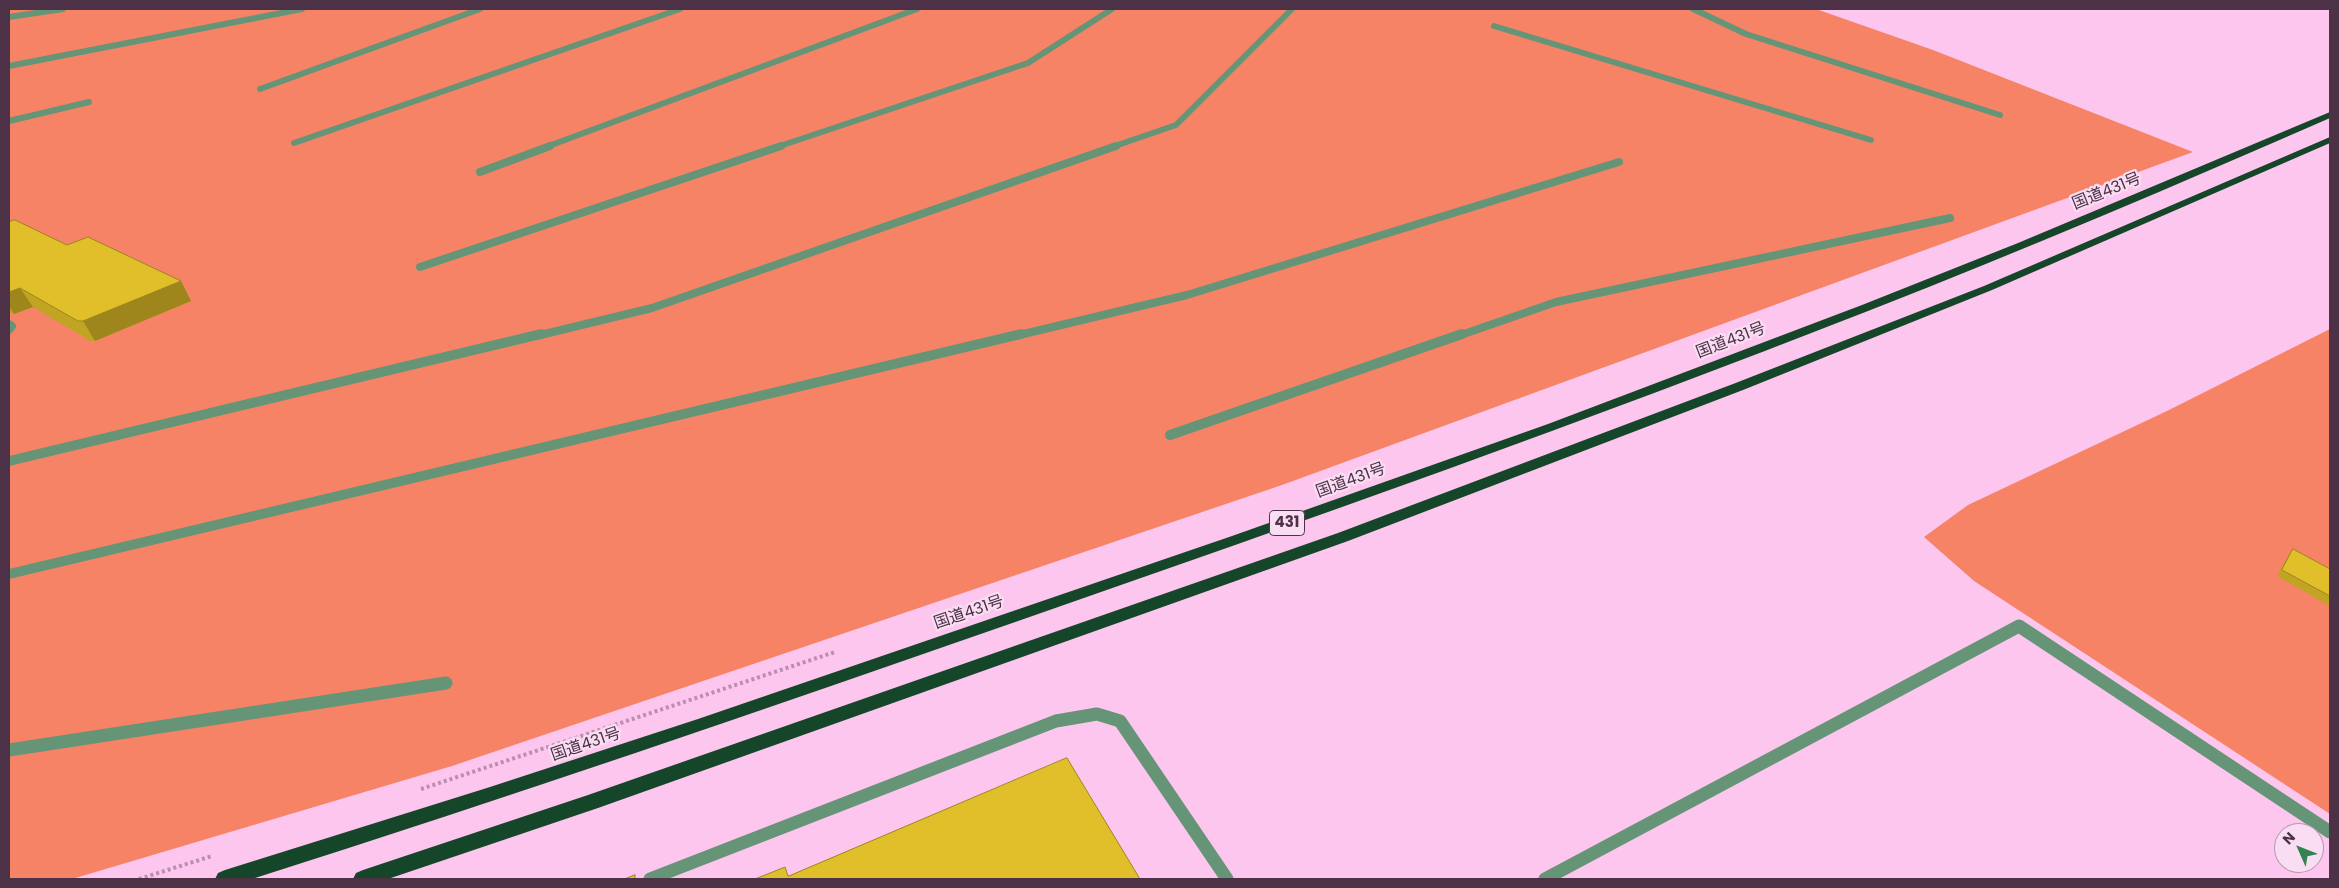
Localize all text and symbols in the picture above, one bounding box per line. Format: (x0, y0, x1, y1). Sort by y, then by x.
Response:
street label: 国道431号 (2070, 169, 2144, 215)
street label: 国道431号 (1694, 319, 1768, 363)
street label: 国道431号 (1314, 460, 1388, 502)
road number: 431 (1270, 510, 1304, 536)
street label: 国道431号 (932, 592, 1006, 634)
street label: 国道431号 (549, 724, 623, 766)
north arrow (2274, 823, 2324, 873)
text: N (2278, 828, 2300, 849)

